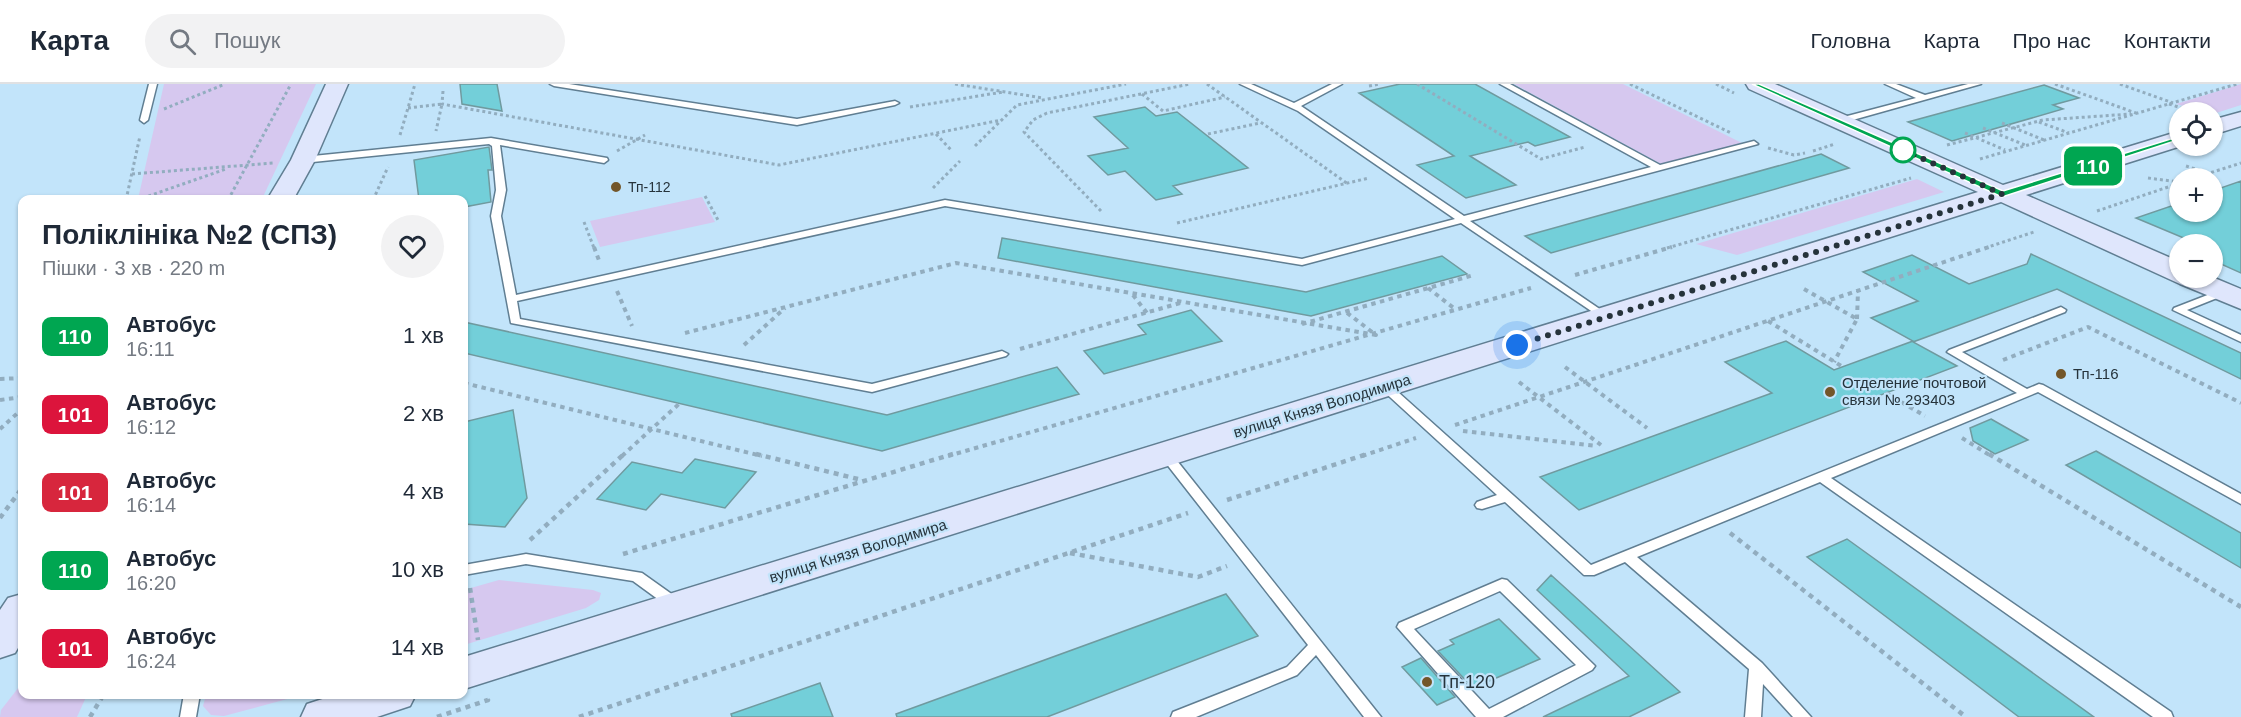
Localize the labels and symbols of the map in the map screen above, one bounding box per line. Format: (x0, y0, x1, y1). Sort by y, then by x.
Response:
unlabelled marker (1890, 137, 1916, 163)
line badge: 110 (2058, 146, 2128, 185)
place label: Тп-112 (628, 179, 671, 195)
marker: Тп-112 (609, 180, 623, 194)
your location (1502, 330, 1532, 360)
place label: Тп-116 (2073, 365, 2119, 382)
marker: Тп-116 (2054, 367, 2068, 381)
street label: вулиця Князя Володимира (1231, 370, 1413, 441)
place label: Отделение почтовой связи № 293403 (1842, 374, 1986, 408)
marker: Отделение почтовой связи № 293403 (1823, 385, 1837, 399)
street label: вулиця Князя Володимира (767, 515, 949, 586)
place label: Тп-120 (1439, 672, 1495, 692)
marker: Тп-120 (1420, 675, 1434, 689)

